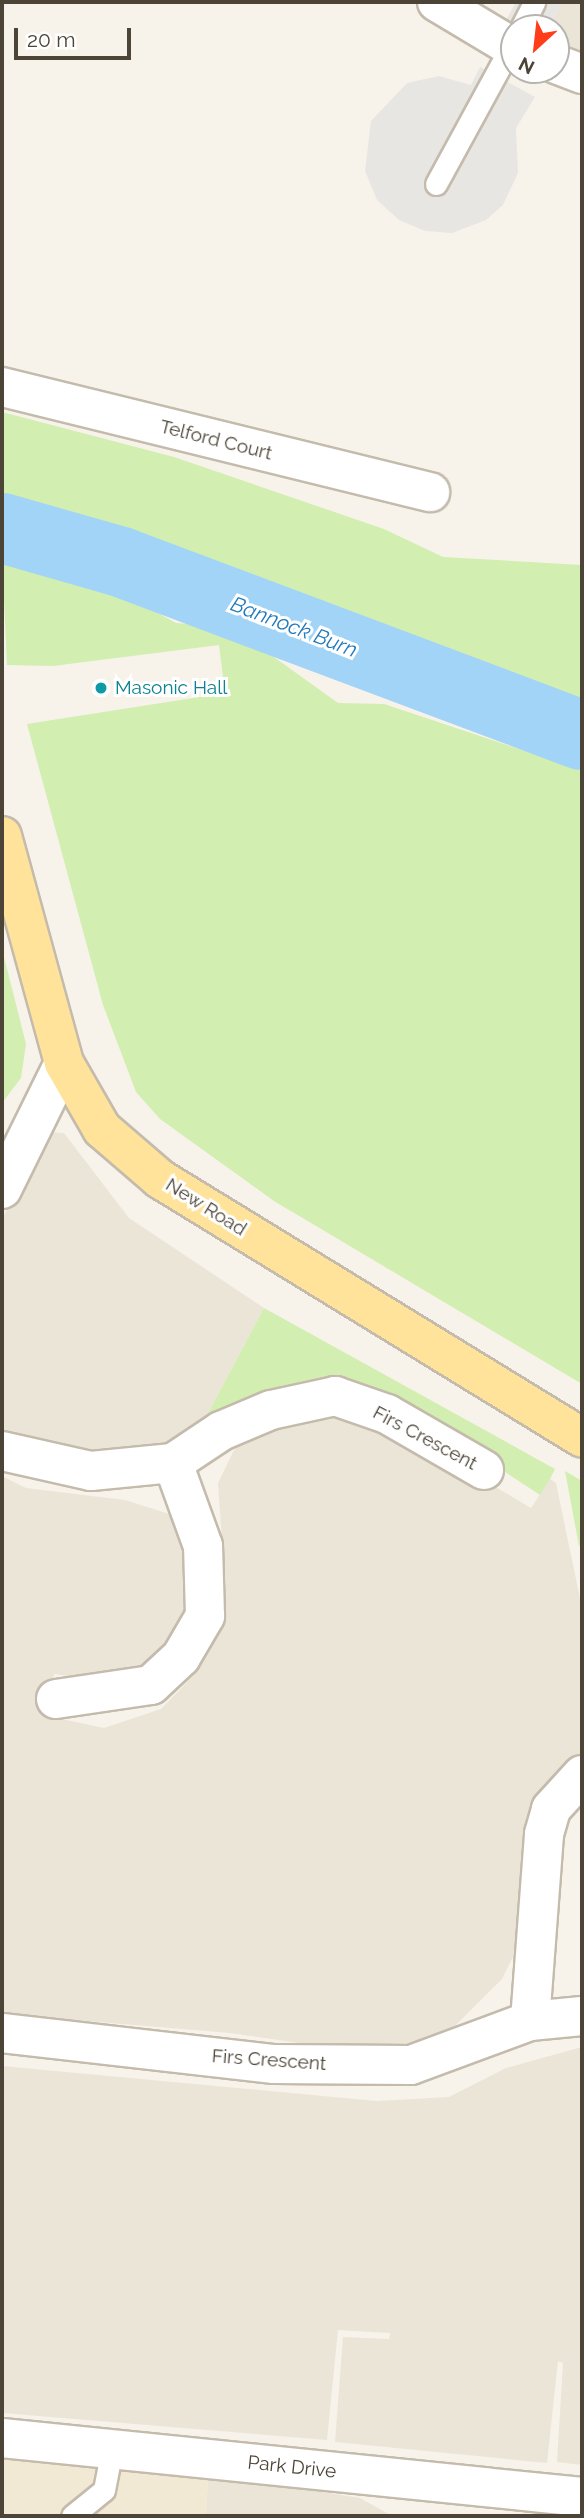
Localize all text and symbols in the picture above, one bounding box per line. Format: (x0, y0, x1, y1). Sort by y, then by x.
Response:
scale bar (18, 14, 135, 58)
north arrow (500, 14, 570, 84)
text: 20 m (27, 27, 75, 52)
text: N (515, 53, 538, 79)
street label: Telford Court (158, 415, 274, 465)
water label: Bannock Burn (227, 591, 361, 663)
place label: Masonic Hall (115, 677, 228, 699)
marker: Masonic Hall (93, 680, 109, 696)
street label: New Road (161, 1173, 251, 1241)
street label: Firs Crescent (369, 1401, 481, 1475)
street label: Firs Crescent (211, 2045, 327, 2075)
street label: Park Drive (247, 2451, 337, 2483)

